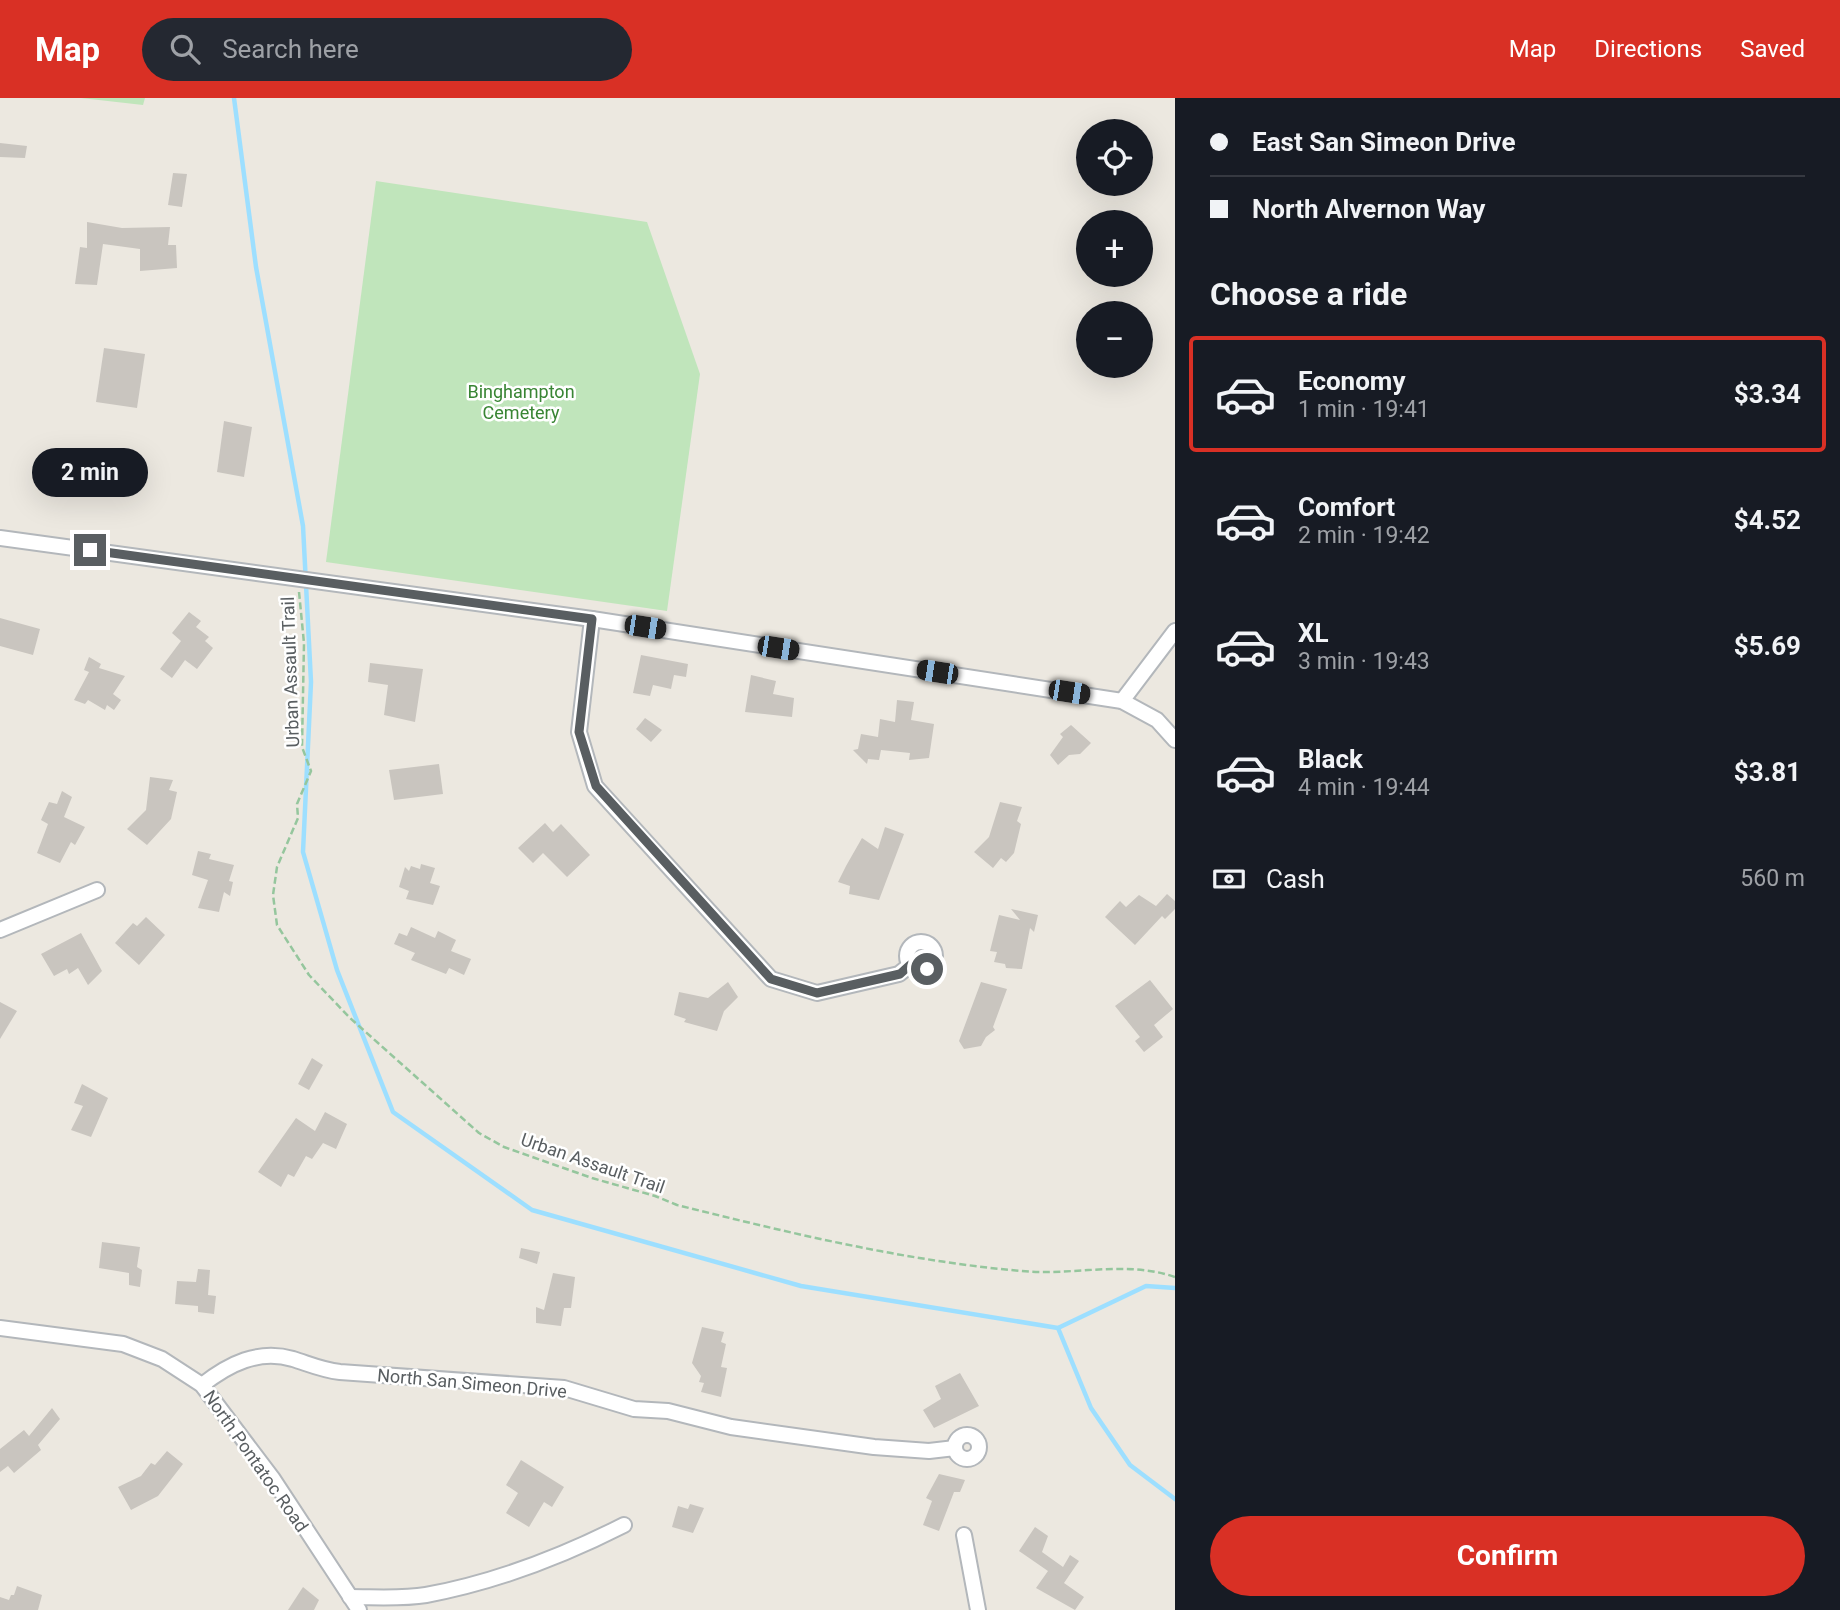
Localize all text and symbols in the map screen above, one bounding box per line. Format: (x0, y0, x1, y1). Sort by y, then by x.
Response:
search box (142, 18, 632, 81)
text: Map (35, 30, 100, 69)
icon: search (166, 30, 204, 68)
text: Search here (222, 34, 359, 64)
text: Map (1509, 35, 1556, 63)
text: Directions (1594, 35, 1702, 63)
text: Saved (1740, 35, 1805, 63)
map controls (1076, 119, 1153, 378)
button: locate (1076, 119, 1153, 196)
text: East San Simeon Drive (1252, 127, 1516, 157)
text: North Alvernon Way (1252, 194, 1485, 224)
button: + (1076, 210, 1153, 287)
text: Choose a ride (1210, 275, 1407, 313)
button: − (1076, 301, 1153, 378)
icon: car (1214, 363, 1277, 426)
text: Economy (1298, 366, 1405, 396)
text: $3.34 (1734, 379, 1801, 409)
park label: Binghampton Cemetery (467, 381, 575, 423)
text: 1 min · 19:41 (1298, 396, 1430, 423)
callout: 2 min (32, 448, 148, 498)
text: 2 min (61, 459, 119, 486)
icon: car (1214, 489, 1277, 552)
text: Comfort (1298, 492, 1395, 522)
text: $4.52 (1734, 505, 1801, 535)
text: 2 min · 19:42 (1298, 522, 1430, 549)
route end (74, 534, 106, 566)
street label: Urban Assault Trail (277, 596, 303, 748)
car (623, 613, 668, 641)
icon: car (1214, 615, 1277, 678)
text: XL (1298, 618, 1329, 648)
text: $5.69 (1734, 631, 1801, 661)
car (756, 634, 801, 662)
text: 3 min · 19:43 (1298, 648, 1430, 675)
car (915, 658, 960, 686)
car (1047, 678, 1092, 706)
icon: car (1214, 741, 1277, 804)
text: Black (1298, 744, 1363, 774)
text: $3.81 (1734, 757, 1801, 787)
text: 4 min · 19:44 (1298, 774, 1430, 801)
icon: cash (1210, 860, 1248, 898)
text: Cash (1266, 864, 1325, 894)
text: 560 m (1740, 865, 1805, 892)
route start (911, 953, 943, 985)
street label: Urban Assault Trail (518, 1129, 668, 1197)
street label: North San Simeon Drive (376, 1364, 568, 1402)
street label: North Pontatoc Road (199, 1386, 313, 1536)
button: Confirm (1210, 1516, 1805, 1596)

